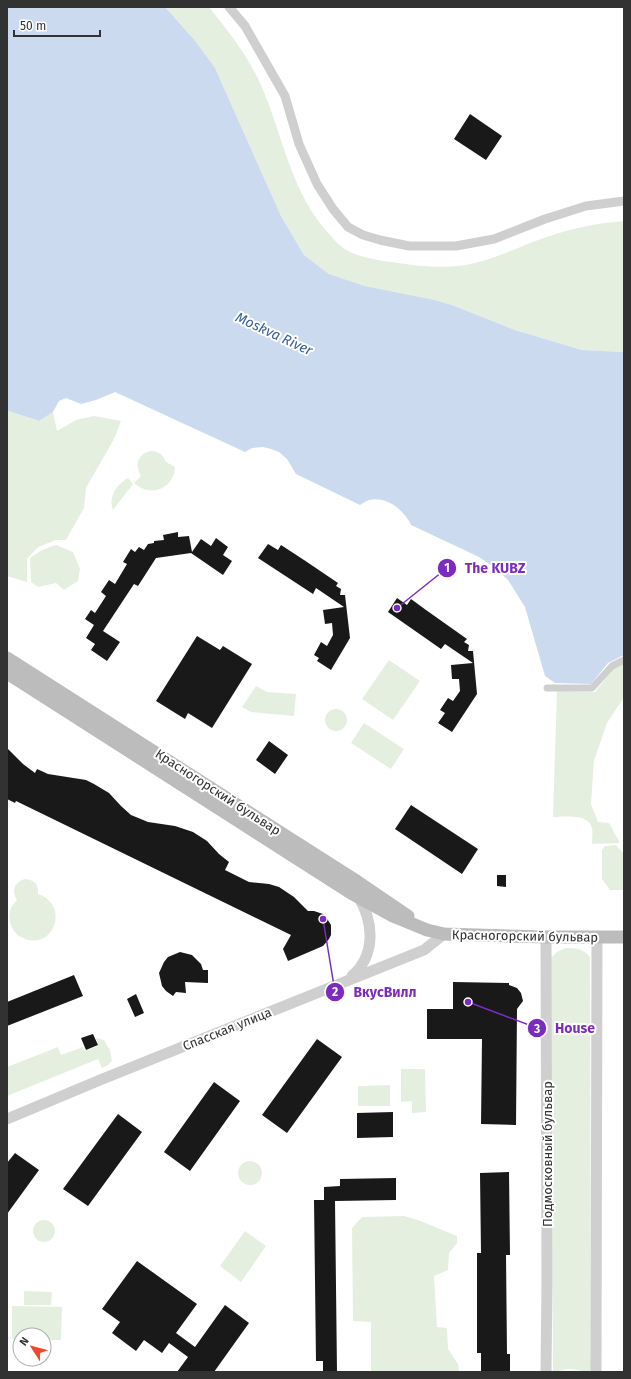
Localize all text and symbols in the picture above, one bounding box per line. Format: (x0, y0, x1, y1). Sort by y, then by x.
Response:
scale bar (14, 12, 100, 38)
text: 50 m (20, 19, 46, 33)
water label: Moskva River (233, 309, 316, 360)
callout: The KUBZ (437, 555, 533, 581)
text: The KUBZ (465, 560, 526, 577)
text: 1 (444, 561, 450, 575)
street label: Красногорский бульвар (153, 746, 283, 838)
street label: Красногорский бульвар (452, 927, 598, 945)
callout: ВкусВилл (325, 979, 424, 1005)
text: ВкусВилл (353, 984, 417, 1001)
text: 2 (332, 985, 338, 999)
street label: Спасская улица (180, 1004, 274, 1054)
callout: House (527, 1015, 603, 1041)
text: House (555, 1020, 595, 1037)
text: 3 (533, 1022, 540, 1036)
street label: Подмосковный бульвар (540, 1081, 555, 1227)
north arrow (12, 1327, 52, 1367)
text: N (17, 1335, 32, 1348)

